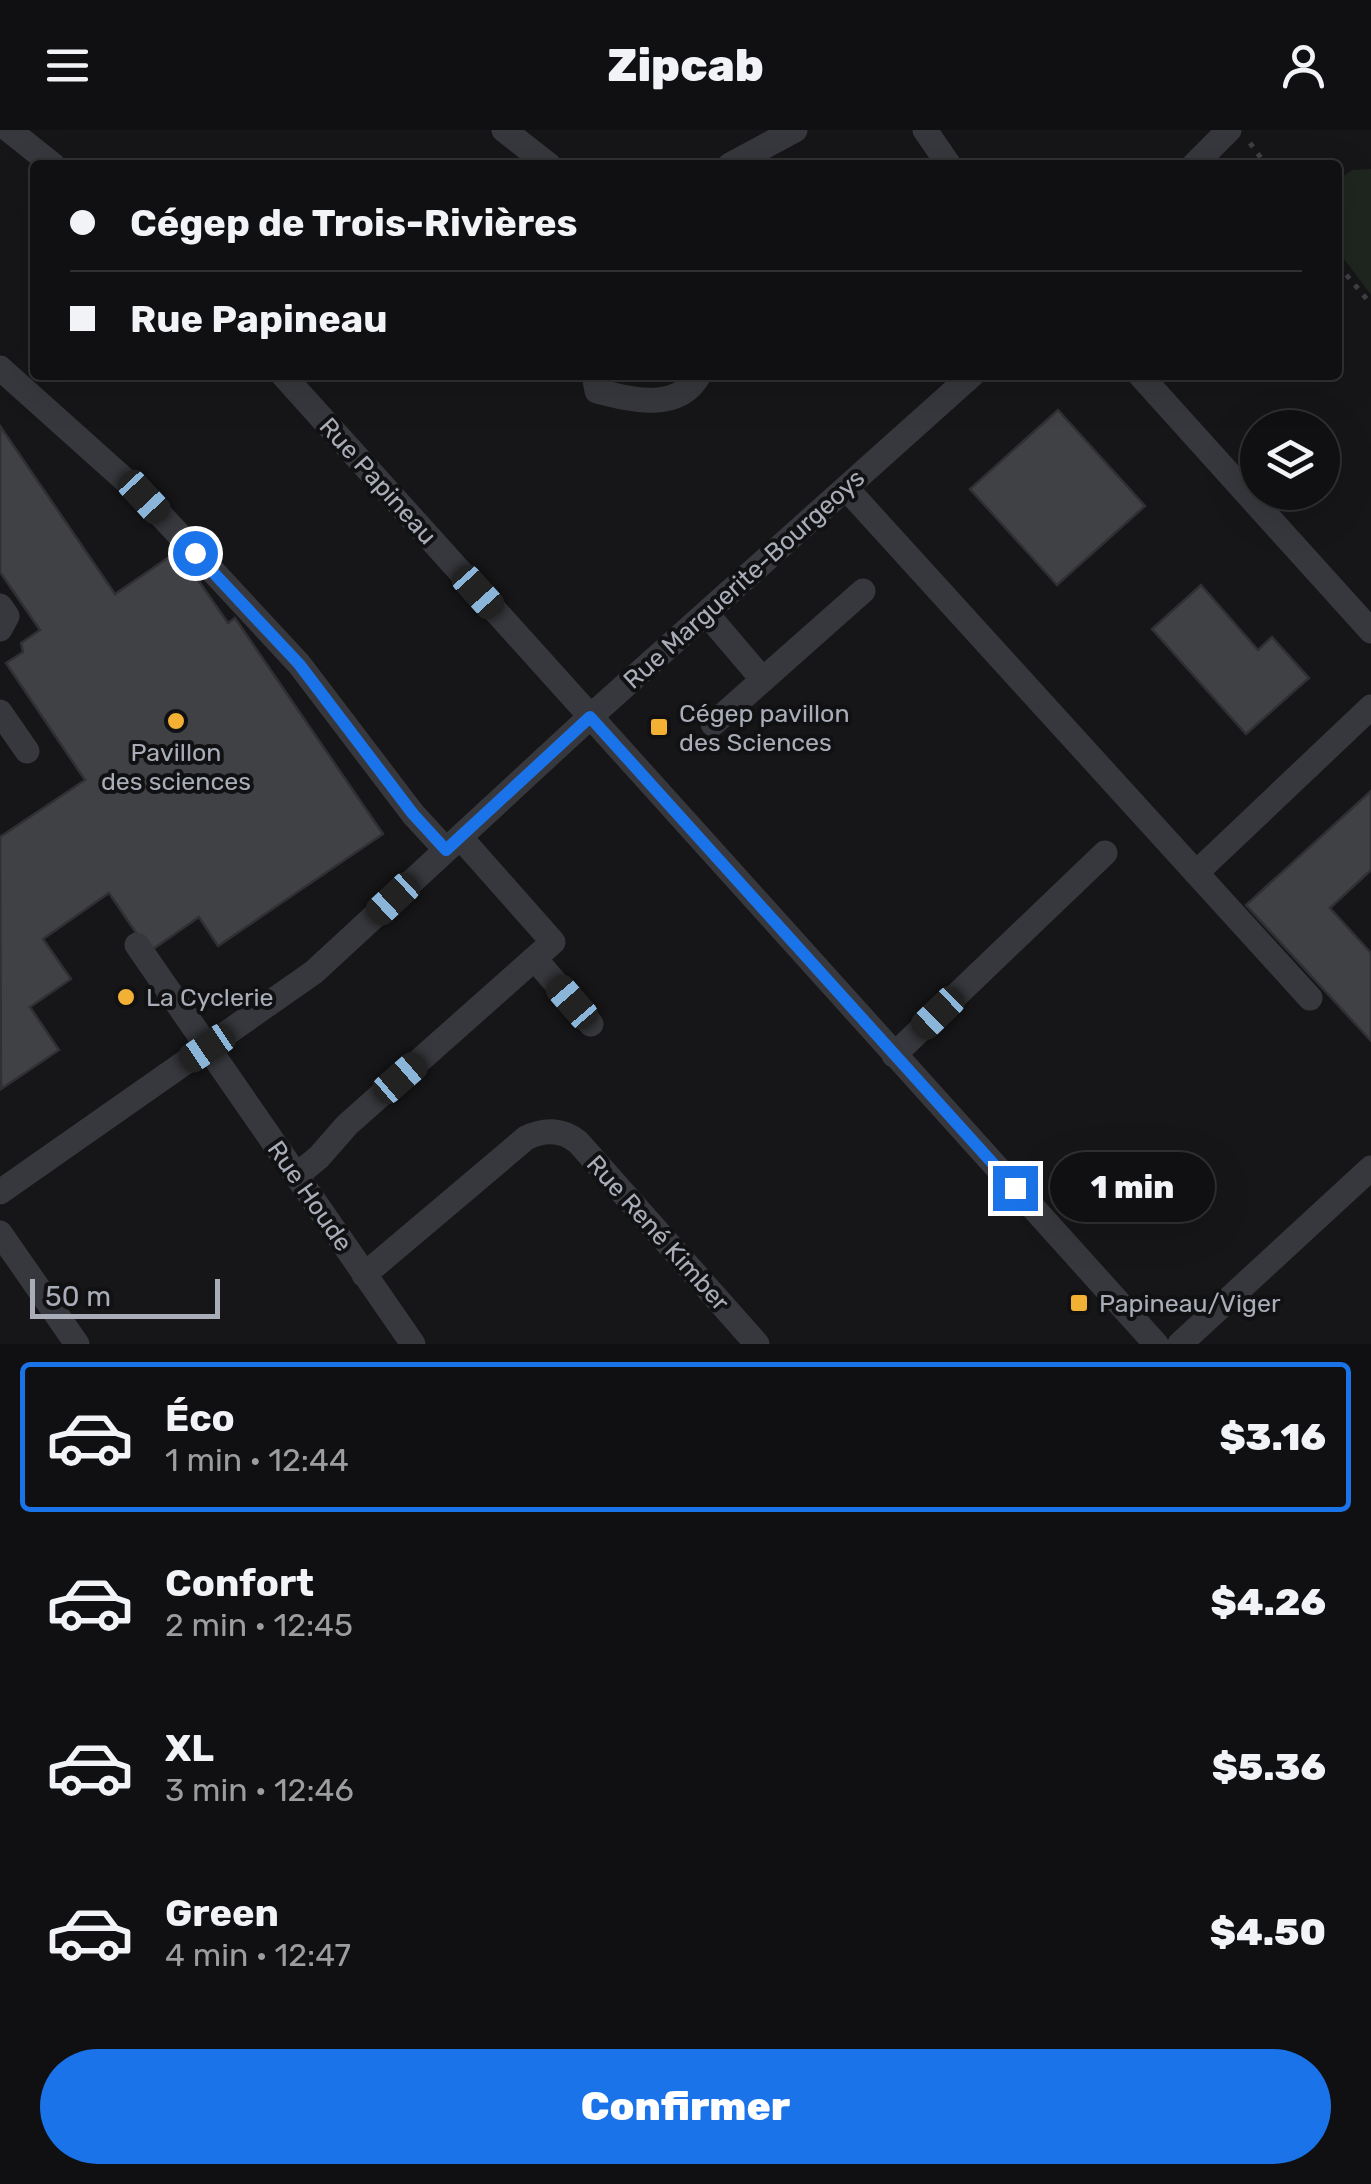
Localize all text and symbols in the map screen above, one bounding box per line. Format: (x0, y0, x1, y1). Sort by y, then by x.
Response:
icon: menu (40, 38, 95, 93)
icon: person (1276, 38, 1331, 93)
text: Zipcab (607, 39, 764, 92)
text: Cégep de Trois-Rivières (130, 200, 578, 246)
text: Rue Papineau (130, 296, 388, 342)
map controls (1240, 410, 1340, 510)
button: layers (1240, 410, 1340, 510)
street label: Rue Papineau (314, 412, 442, 550)
street label: Rue Marguerite-Bourgeoys (618, 463, 870, 695)
car (113, 465, 175, 529)
route start (173, 531, 218, 576)
car (447, 560, 509, 624)
place label: Cégep pavillon des Sciences (679, 699, 850, 757)
marker: Pavillon des sciences (165, 710, 187, 732)
marker: Cégep pavillon des Sciences (648, 716, 670, 738)
place label: Pavillon des sciences (101, 738, 251, 796)
car (361, 868, 425, 930)
car (541, 970, 603, 1034)
car (906, 981, 970, 1045)
place label: La Cyclerie (146, 983, 273, 1012)
marker: La Cyclerie (115, 986, 137, 1008)
car (174, 1019, 240, 1077)
car (368, 1047, 432, 1109)
street label: Rue Houde (262, 1135, 358, 1257)
street label: Rue René Kimber (581, 1149, 736, 1317)
callout: 1 min (1050, 1153, 1215, 1223)
route end (993, 1166, 1038, 1211)
text: 1 min (1091, 1168, 1174, 1206)
scale bar (30, 1274, 220, 1318)
text: 50 m (45, 1280, 111, 1313)
place label: Papineau/Viger (1099, 1289, 1281, 1318)
marker: Papineau/Viger (1068, 1292, 1090, 1314)
icon: car (45, 1392, 135, 1482)
text: Éco (165, 1395, 235, 1441)
text: $3.16 (1219, 1414, 1326, 1460)
text: 1 min · 12:44 (165, 1441, 349, 1479)
icon: car (45, 1557, 135, 1647)
text: Confort (165, 1560, 314, 1606)
text: $4.26 (1210, 1579, 1326, 1625)
text: 2 min · 12:45 (165, 1606, 353, 1644)
icon: car (45, 1722, 135, 1812)
text: XL (165, 1725, 214, 1771)
text: $5.36 (1212, 1744, 1326, 1790)
text: 3 min · 12:46 (165, 1771, 354, 1809)
icon: car (45, 1887, 135, 1977)
text: Green (165, 1890, 279, 1936)
text: $4.50 (1210, 1909, 1326, 1955)
text: 4 min · 12:47 (165, 1936, 351, 1974)
button: Confirmer (40, 2049, 1331, 2164)

